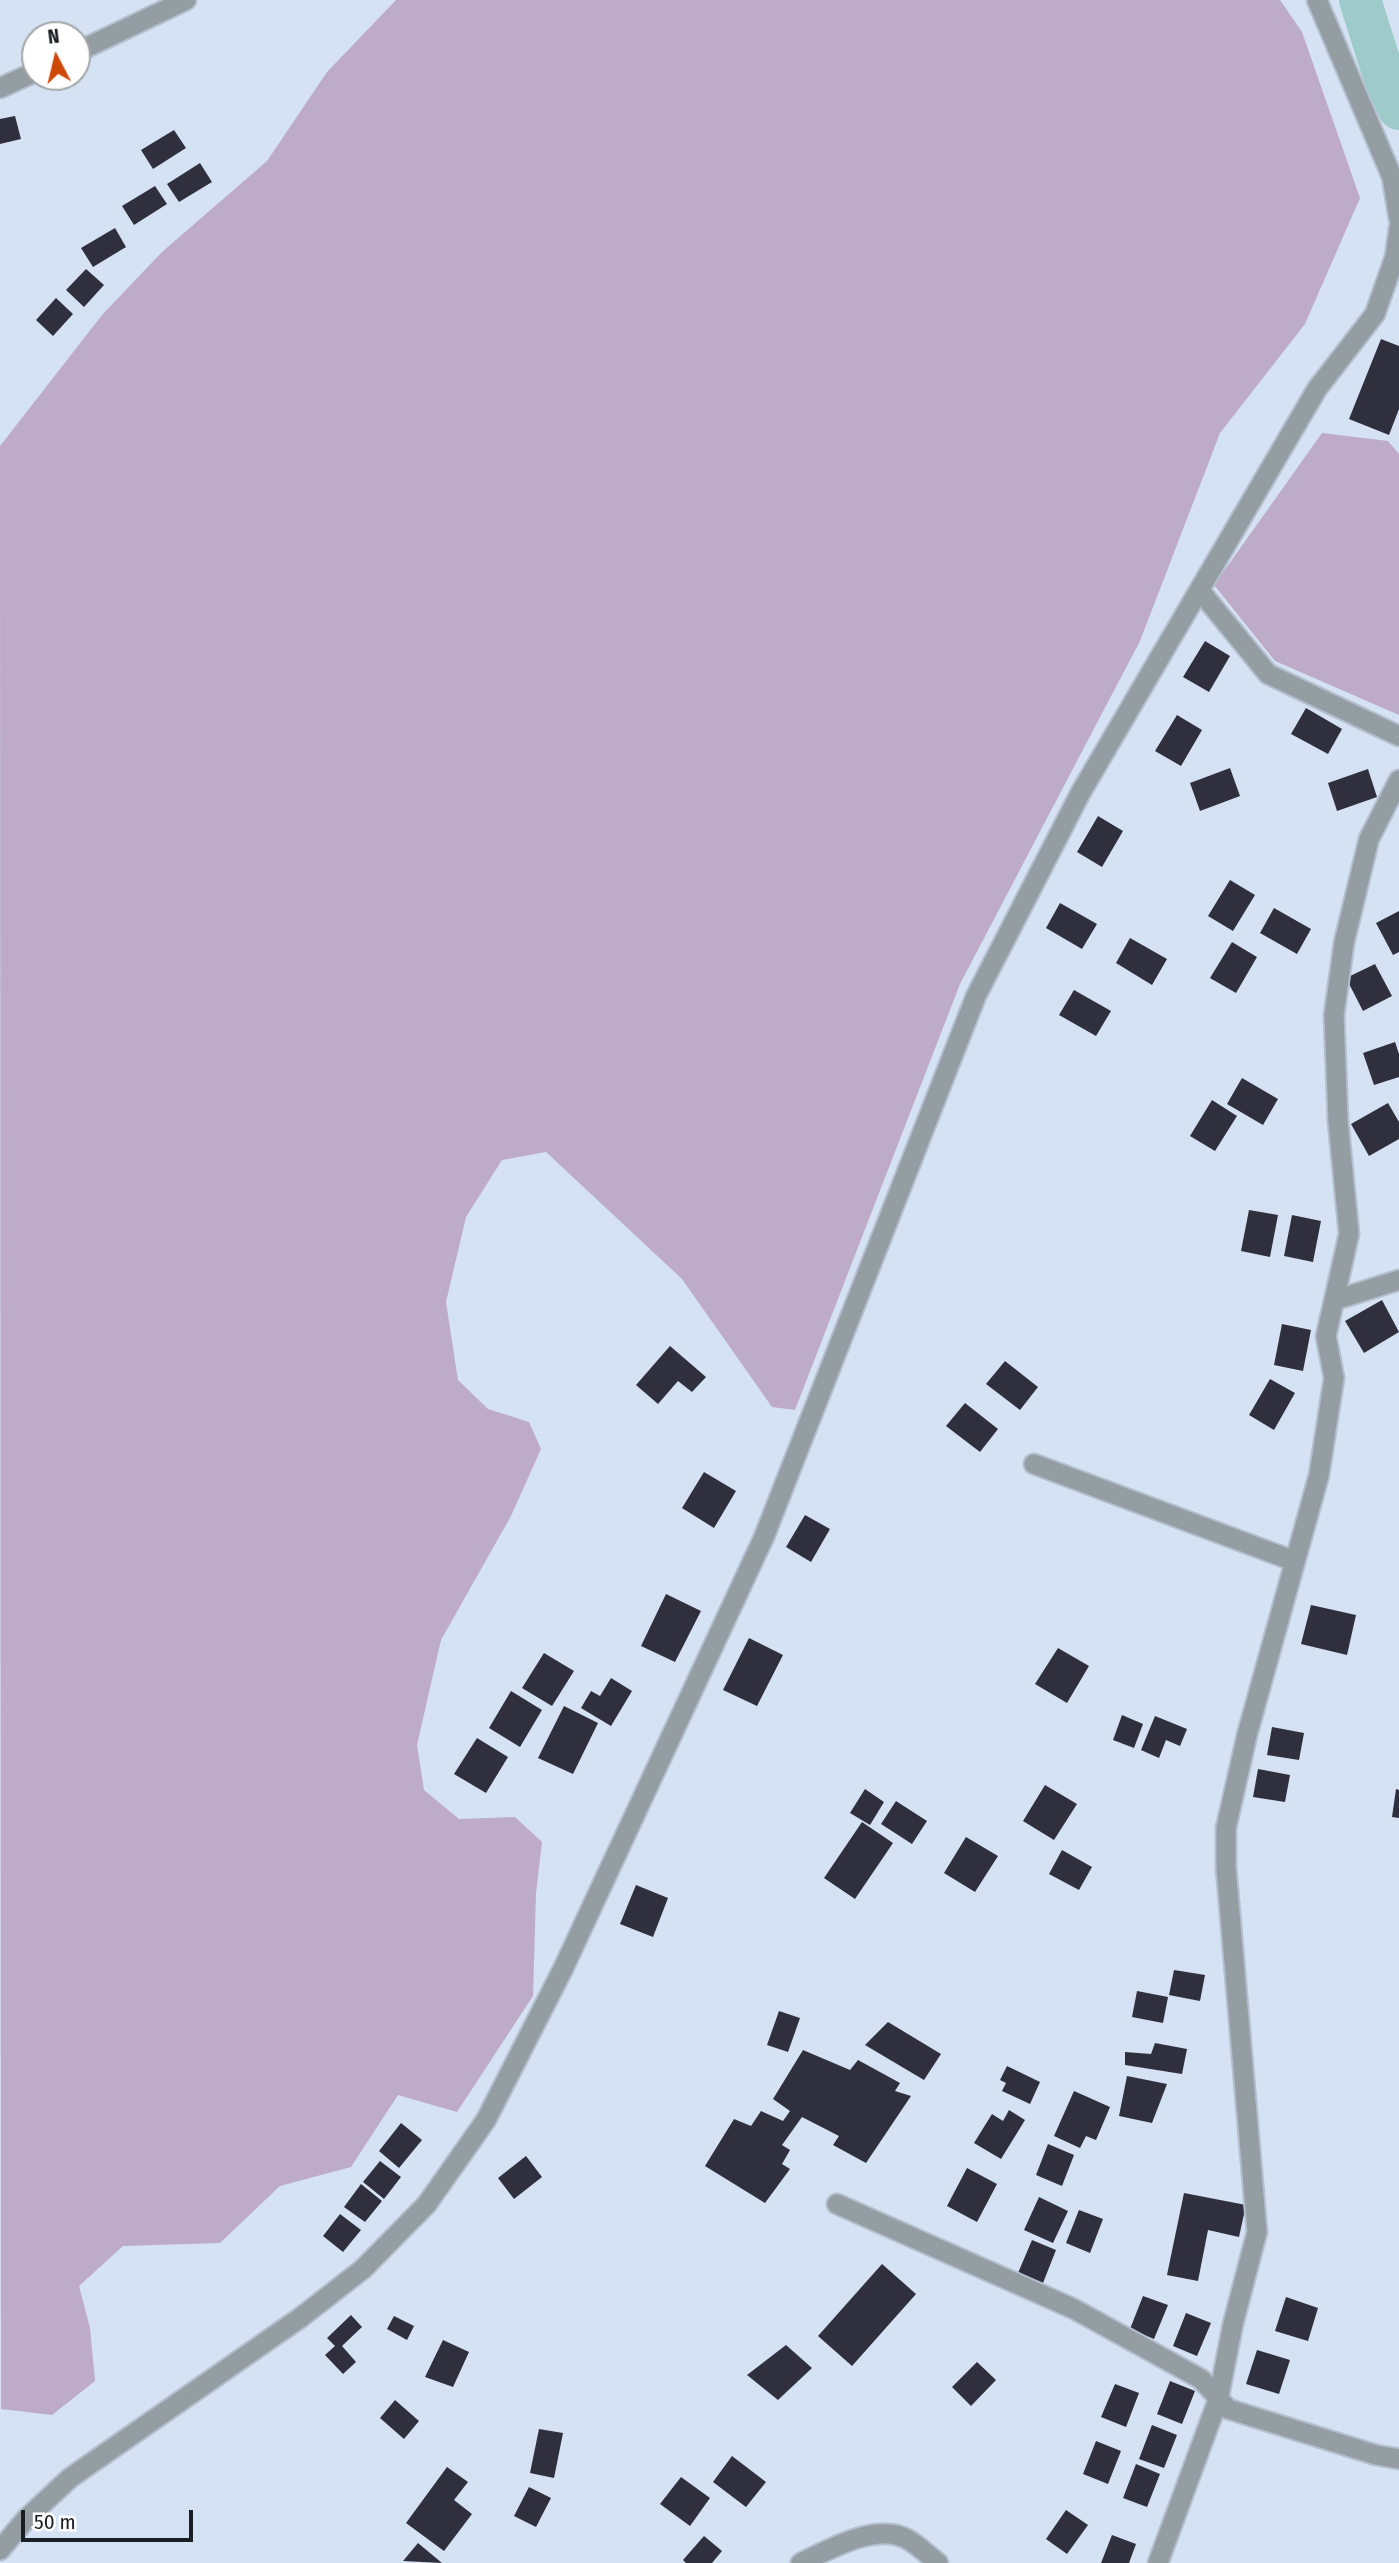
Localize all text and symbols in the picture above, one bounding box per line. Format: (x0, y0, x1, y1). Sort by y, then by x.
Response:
north arrow (21, 21, 91, 91)
text: N (47, 25, 61, 49)
scale bar (24, 2496, 196, 2540)
text: 50 m (34, 2509, 76, 2535)

